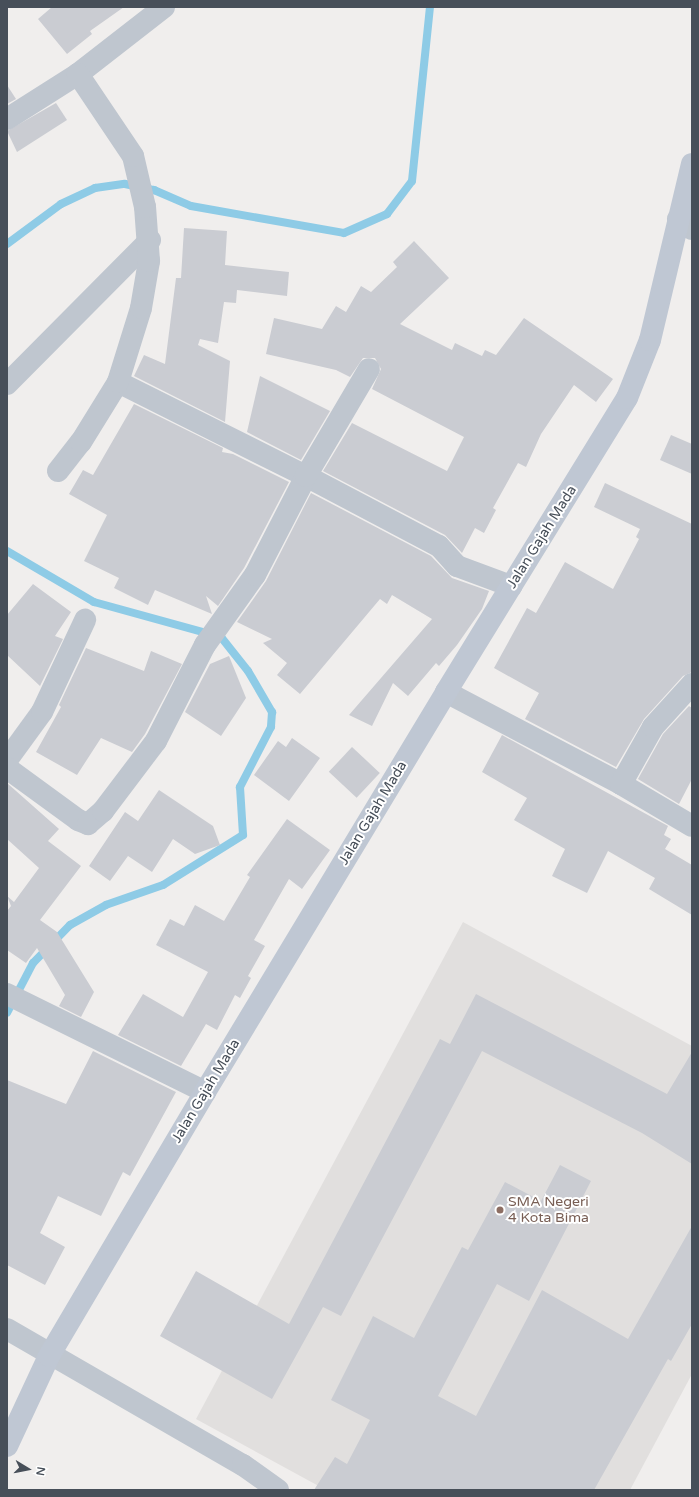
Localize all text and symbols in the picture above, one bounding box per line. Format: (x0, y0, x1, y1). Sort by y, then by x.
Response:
street label: Jalan Gajah Mada (504, 482, 580, 592)
street label: Jalan Gajah Mada (335, 758, 411, 868)
street label: Jalan Gajah Mada (168, 1036, 244, 1146)
place label: SMA Negeri 4 Kota Bima (508, 1194, 589, 1226)
marker: SMA Negeri 4 Kota Bima (495, 1205, 505, 1215)
north arrow (8, 1449, 48, 1489)
text: N (33, 1466, 47, 1477)

